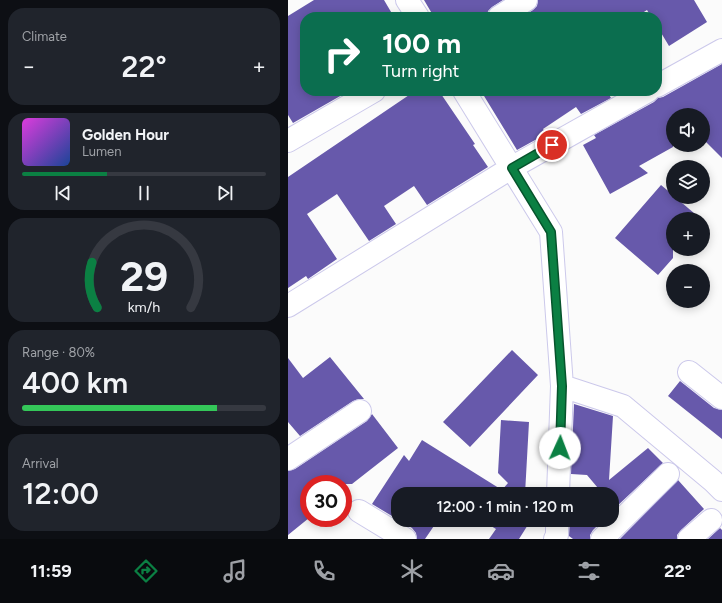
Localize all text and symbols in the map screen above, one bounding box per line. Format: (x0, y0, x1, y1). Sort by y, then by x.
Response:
text: 100 m (382, 26, 461, 60)
icon: right (316, 28, 368, 80)
text: Climate (22, 29, 67, 44)
text: 22° (121, 48, 167, 85)
text: − (22, 53, 36, 80)
text: + (252, 53, 266, 80)
text: Turn right (382, 60, 459, 82)
map controls (666, 108, 710, 308)
button: sound (666, 108, 710, 152)
text: Golden Hour (82, 126, 169, 144)
pin (535, 128, 569, 162)
icon: arrive (541, 134, 563, 156)
text: Lumen (82, 144, 121, 159)
button: layers (666, 160, 710, 204)
icon: previous (52, 182, 74, 204)
icon: pause (133, 182, 155, 204)
icon: next (214, 182, 236, 204)
button: + (666, 212, 710, 256)
text: 29 (120, 250, 168, 300)
button: − (666, 264, 710, 308)
text: km/h (128, 297, 160, 315)
text: Range · 80% (22, 345, 95, 360)
text: 400 km (22, 364, 128, 401)
position arrow (539, 427, 581, 469)
text: Arrival (22, 456, 59, 471)
text: 12:00 (22, 475, 99, 512)
speed limit sign: 30 (300, 475, 352, 527)
text: 12:00 · 1 min · 120 m (437, 498, 573, 516)
icon: directions (132, 557, 160, 585)
icon: music (221, 557, 249, 585)
icon: phone (310, 557, 338, 585)
icon: climate (398, 557, 426, 585)
icon: car (487, 557, 515, 585)
icon: filters (575, 557, 603, 585)
text: 11:59 (30, 560, 72, 582)
text: 22° (664, 560, 692, 582)

